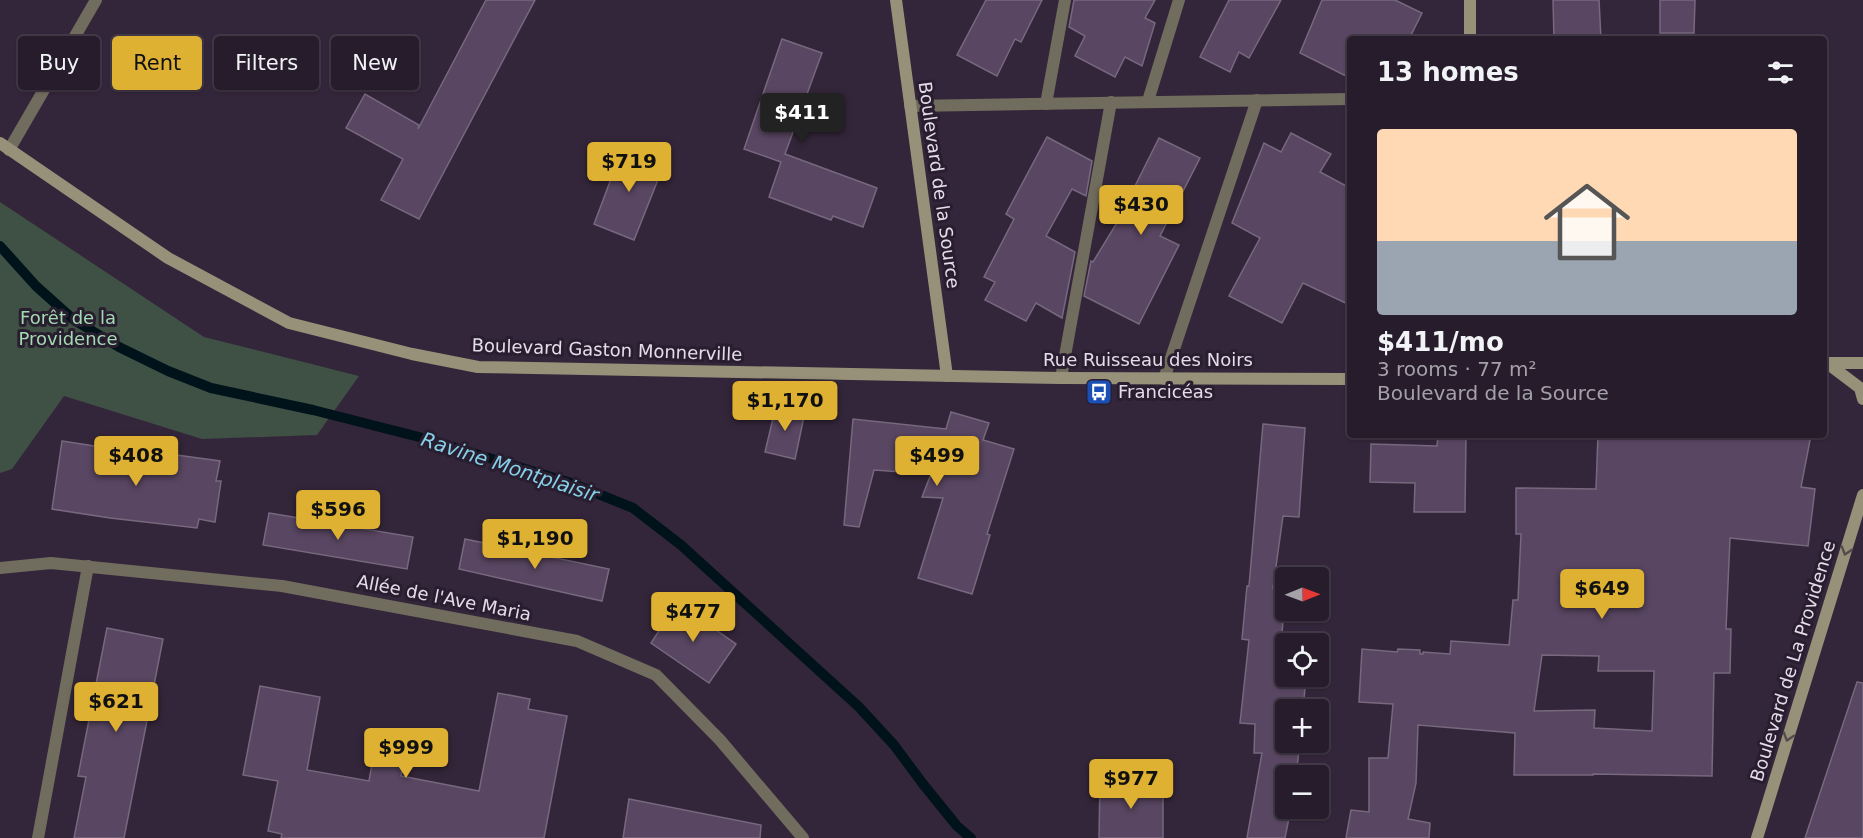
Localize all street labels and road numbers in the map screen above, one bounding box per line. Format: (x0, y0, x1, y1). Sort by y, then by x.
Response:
street label: Boulevard de la Source (915, 80, 964, 290)
street label: Boulevard Gaston Monnerville (471, 334, 743, 365)
street label: Rue Ruisseau des Noirs (1043, 349, 1253, 370)
street label: Boulevard de La Providence (1746, 538, 1839, 784)
street label: Allée de l'Ave Maria (355, 570, 533, 625)

